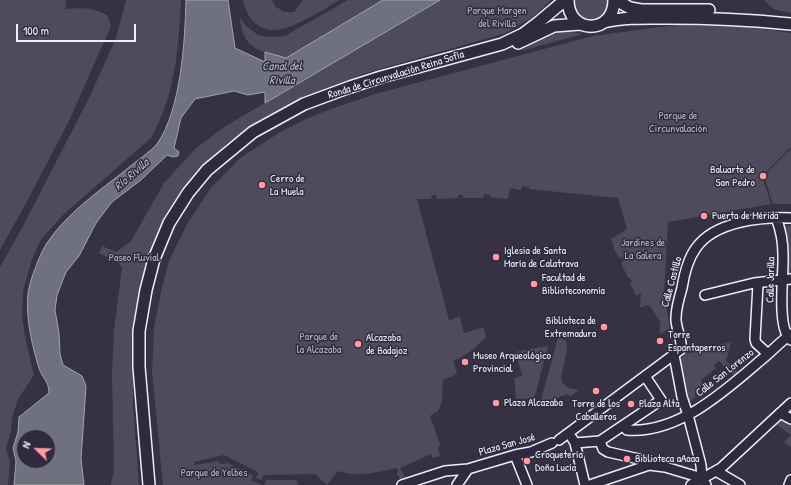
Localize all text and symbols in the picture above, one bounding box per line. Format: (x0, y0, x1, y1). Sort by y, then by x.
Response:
park label: Parque Margen del Rivilla (467, 4, 527, 30)
scale bar (18, 16, 138, 42)
text: 100 m (23, 22, 49, 39)
street label: Ronda de Circunvalación Reina Sofía (326, 48, 466, 102)
water label: Canal del Rivilla (262, 60, 302, 88)
park label: Parque de Circunvalación (649, 109, 707, 135)
water label: Río Rivilla (112, 156, 152, 194)
place label: Baluarte de San Pedro (710, 163, 755, 189)
marker: Baluarte de San Pedro (758, 171, 768, 181)
place label: Cerro de La Muela (270, 172, 305, 198)
marker: Cerro de La Muela (257, 180, 267, 190)
place label: Puerta de Mérida (712, 209, 778, 223)
marker: Puerta de Mérida (699, 211, 709, 221)
park label: Jardines de La Galera (621, 236, 665, 262)
place label: Iglesia de Santa María de Calatrava (504, 244, 578, 270)
park label: Paseo Fluvial (109, 251, 159, 265)
marker: Iglesia de Santa María de Calatrava (491, 252, 501, 262)
street label: Calle Castillo (659, 255, 685, 309)
street label: Calle Jarilla (764, 257, 778, 303)
place label: Facultad de Biblioteconomía (542, 271, 605, 297)
marker: Facultad de Biblioteconomía (529, 279, 539, 289)
place label: Biblioteca de Extremadura (545, 314, 596, 340)
marker: Biblioteca de Extremadura (599, 322, 609, 332)
place label: Torre Espantaperros (668, 328, 725, 354)
park label: Parque de la Alcazaba (297, 330, 341, 356)
place label: Alcazaba de Badajoz (366, 331, 407, 357)
marker: Torre Espantaperros (655, 336, 665, 346)
marker: Alcazaba de Badajoz (353, 339, 363, 349)
street label: Calle San Lorenzo (693, 346, 757, 400)
place label: Museo Arqueológico Provincial (473, 349, 551, 375)
marker: Museo Arqueológico Provincial (460, 357, 470, 367)
marker: Torre de los Caballeros (591, 386, 601, 396)
place label: Plaza Alcazaba (504, 396, 563, 410)
place label: Torre de los Caballeros (572, 397, 620, 423)
place label: Plaza Alta (639, 397, 679, 411)
marker: Plaza Alcazaba (491, 398, 501, 408)
marker: Plaza Alta (626, 399, 636, 409)
north arrow (16, 429, 56, 469)
street label: Plaza San José (477, 431, 537, 459)
text: N (18, 439, 33, 450)
place label: Croquetería Doña Lucía (535, 448, 583, 474)
place label: Biblioteca aAaaa (635, 452, 699, 466)
marker: Biblioteca aAaaa (622, 454, 632, 464)
marker: Croquetería Doña Lucía (522, 456, 532, 466)
park label: Parque de Yelbes (181, 466, 247, 480)

